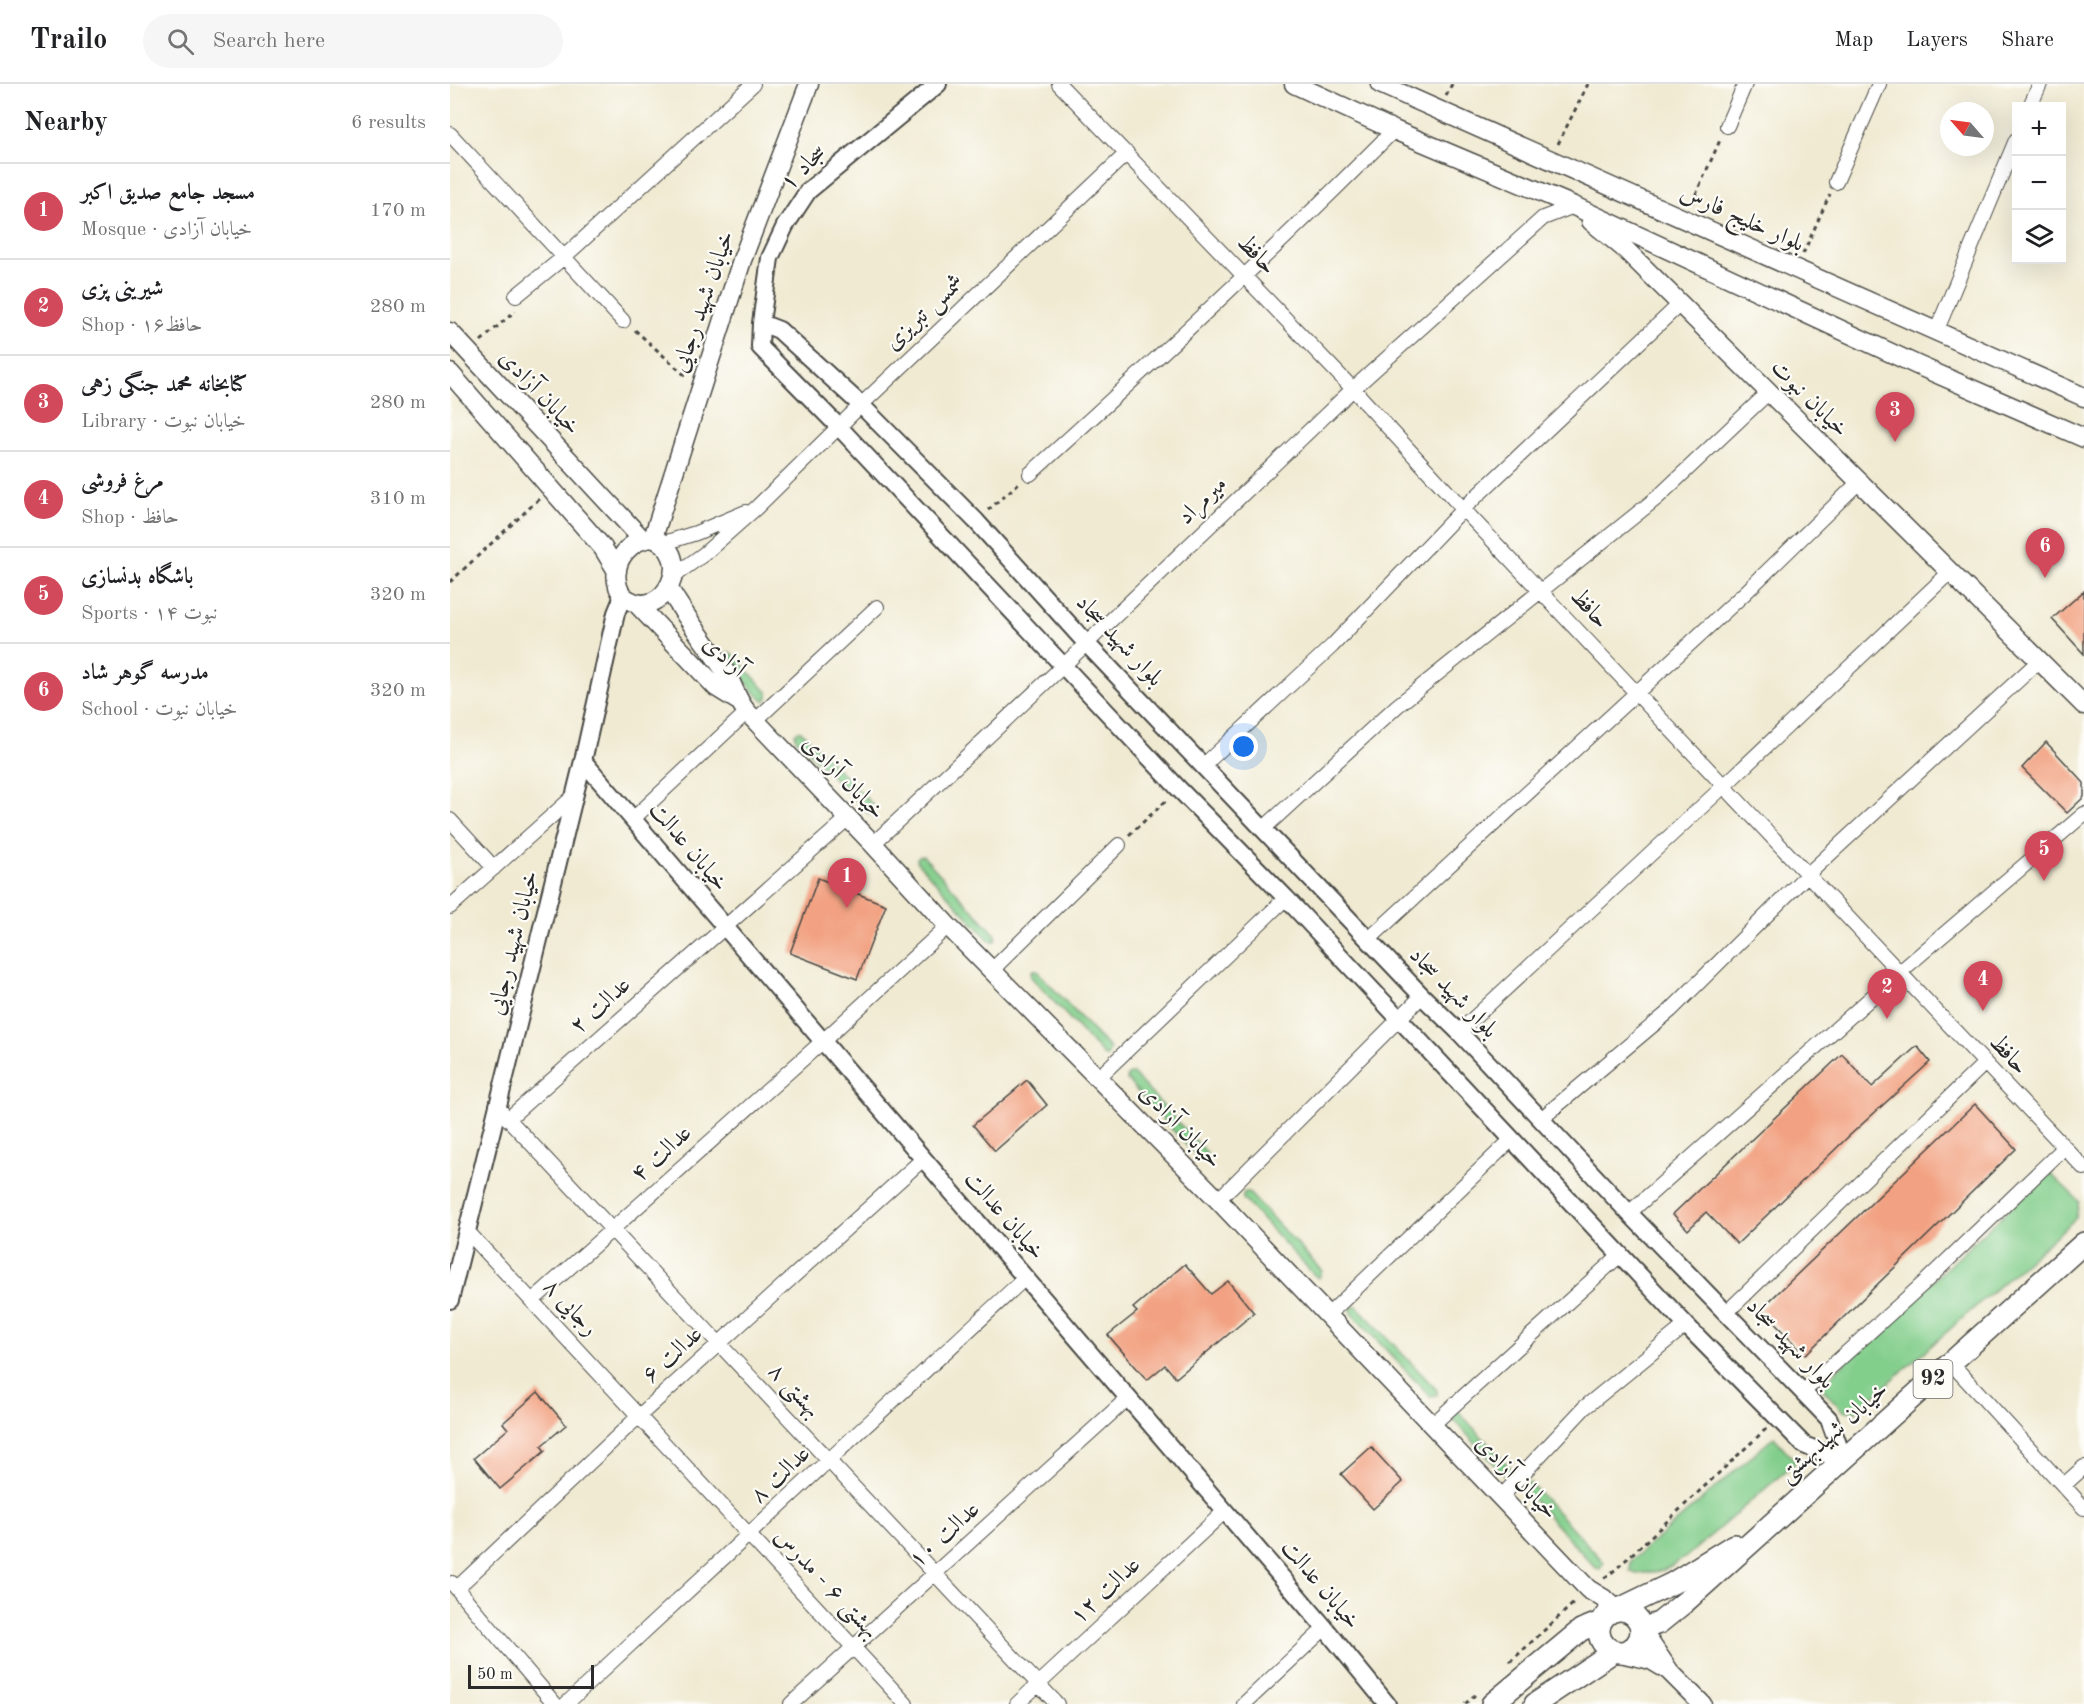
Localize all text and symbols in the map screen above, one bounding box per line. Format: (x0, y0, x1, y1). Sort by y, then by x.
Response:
search box (143, 14, 563, 68)
icon: search (164, 25, 197, 58)
text: Trailo (30, 27, 107, 55)
text: Search here (212, 30, 325, 52)
text: Map (1834, 30, 1873, 51)
text: Layers (1906, 30, 1968, 51)
text: Share (2001, 30, 2054, 51)
north arrow (1940, 102, 1994, 156)
map controls (2012, 102, 2066, 264)
button: + (2012, 102, 2066, 156)
text: Nearby (24, 110, 108, 136)
text: 6 results (351, 113, 426, 133)
street label: سجاد ۱ (776, 140, 832, 196)
button: − (2012, 156, 2066, 210)
street label: بلوار خلیج فارس (1674, 181, 1808, 263)
text: مسجد جامع صدیق اکبر (81, 182, 255, 204)
text: 1 (38, 201, 49, 221)
text: 170 m (370, 201, 426, 221)
button: layers (2012, 210, 2066, 264)
text: Mosque · خیابان آزادی (81, 220, 252, 240)
street label: خیابان شهید رجایی (669, 228, 740, 376)
street label: حافظ (1232, 230, 1281, 280)
street label: شمس تبریزی (881, 271, 971, 357)
text: شیرینی پزی (81, 278, 163, 300)
text: 2 (38, 297, 49, 317)
text: 280 m (370, 297, 426, 317)
text: Shop · حافظ۱۶ (81, 316, 202, 336)
street label: خیابان آزادی (494, 343, 587, 440)
street label: خیابان نبوت (1765, 356, 1852, 443)
text: کتابخانه محمد جنگی زهی (81, 374, 247, 396)
pin: 3 (1876, 392, 1914, 442)
text: 3 (38, 393, 49, 413)
text: 280 m (370, 393, 426, 413)
text: Library · خیابان نبوت (81, 412, 246, 432)
text: مرغ فروشی (81, 470, 164, 492)
street label: میرمراد (1174, 472, 1234, 532)
text: 4 (38, 489, 49, 509)
text: 310 m (370, 489, 426, 509)
text: Shop · حافظ (81, 508, 179, 528)
pin: 6 (2026, 528, 2064, 578)
text: باشگاه بدنسازی (81, 566, 193, 588)
street label: حافظ (1565, 584, 1614, 634)
text: 5 (38, 585, 49, 605)
text: 320 m (370, 585, 426, 605)
street label: بلوار شهید سجاد (1070, 590, 1167, 692)
text: Sports · نبوت ۱۴ (81, 604, 218, 624)
street label: آزادی (698, 629, 755, 684)
text: مدرسه گوهر شاد (81, 662, 209, 684)
text: 6 (38, 681, 49, 701)
text: 320 m (370, 681, 426, 701)
text: School · خیابان نبوت (81, 700, 237, 720)
street label: خیابان آزادی (797, 729, 892, 825)
your location (1229, 732, 1258, 761)
street label: خیابان عدالت (644, 798, 732, 896)
pin: 5 (2024, 832, 2064, 881)
pin: 1 (828, 858, 866, 908)
street label: خیابان شهید رجایی (484, 868, 545, 1018)
street label: بلوار شهید سجاد (1403, 943, 1502, 1044)
pin: 4 (1964, 962, 2002, 1011)
pin: 2 (1868, 970, 1906, 1019)
street label: عدالت ۲ (566, 973, 636, 1039)
street label: حافظ (1984, 1030, 2033, 1080)
street label: خیابان آزادی (1134, 1078, 1229, 1174)
street label: عدالت ۴ (627, 1121, 697, 1187)
street label: خیابان عدالت (959, 1167, 1049, 1265)
street label: رجایی ۸ (537, 1275, 602, 1342)
street label: بلوار شهید سجاد (1740, 1294, 1839, 1395)
street label: عدالت ۶ (638, 1322, 708, 1388)
street label: بهشتی ۸ (761, 1359, 825, 1425)
road number: 92 (1914, 1360, 1952, 1398)
street label: خیابان شهیدبهشتی (1775, 1378, 1895, 1490)
street label: خیابان آزادی (1470, 1429, 1565, 1525)
street label: عدالت ۸ (746, 1442, 816, 1508)
street label: عدالت ۱۰ (905, 1497, 985, 1573)
street label: بهشتی ۶ - مدرس (767, 1524, 883, 1646)
street label: خیابان عدالت (1276, 1536, 1364, 1634)
street label: عدالت ۱۲ (1066, 1553, 1146, 1629)
scale bar (468, 1662, 594, 1690)
text: 50 m (477, 1667, 513, 1683)

